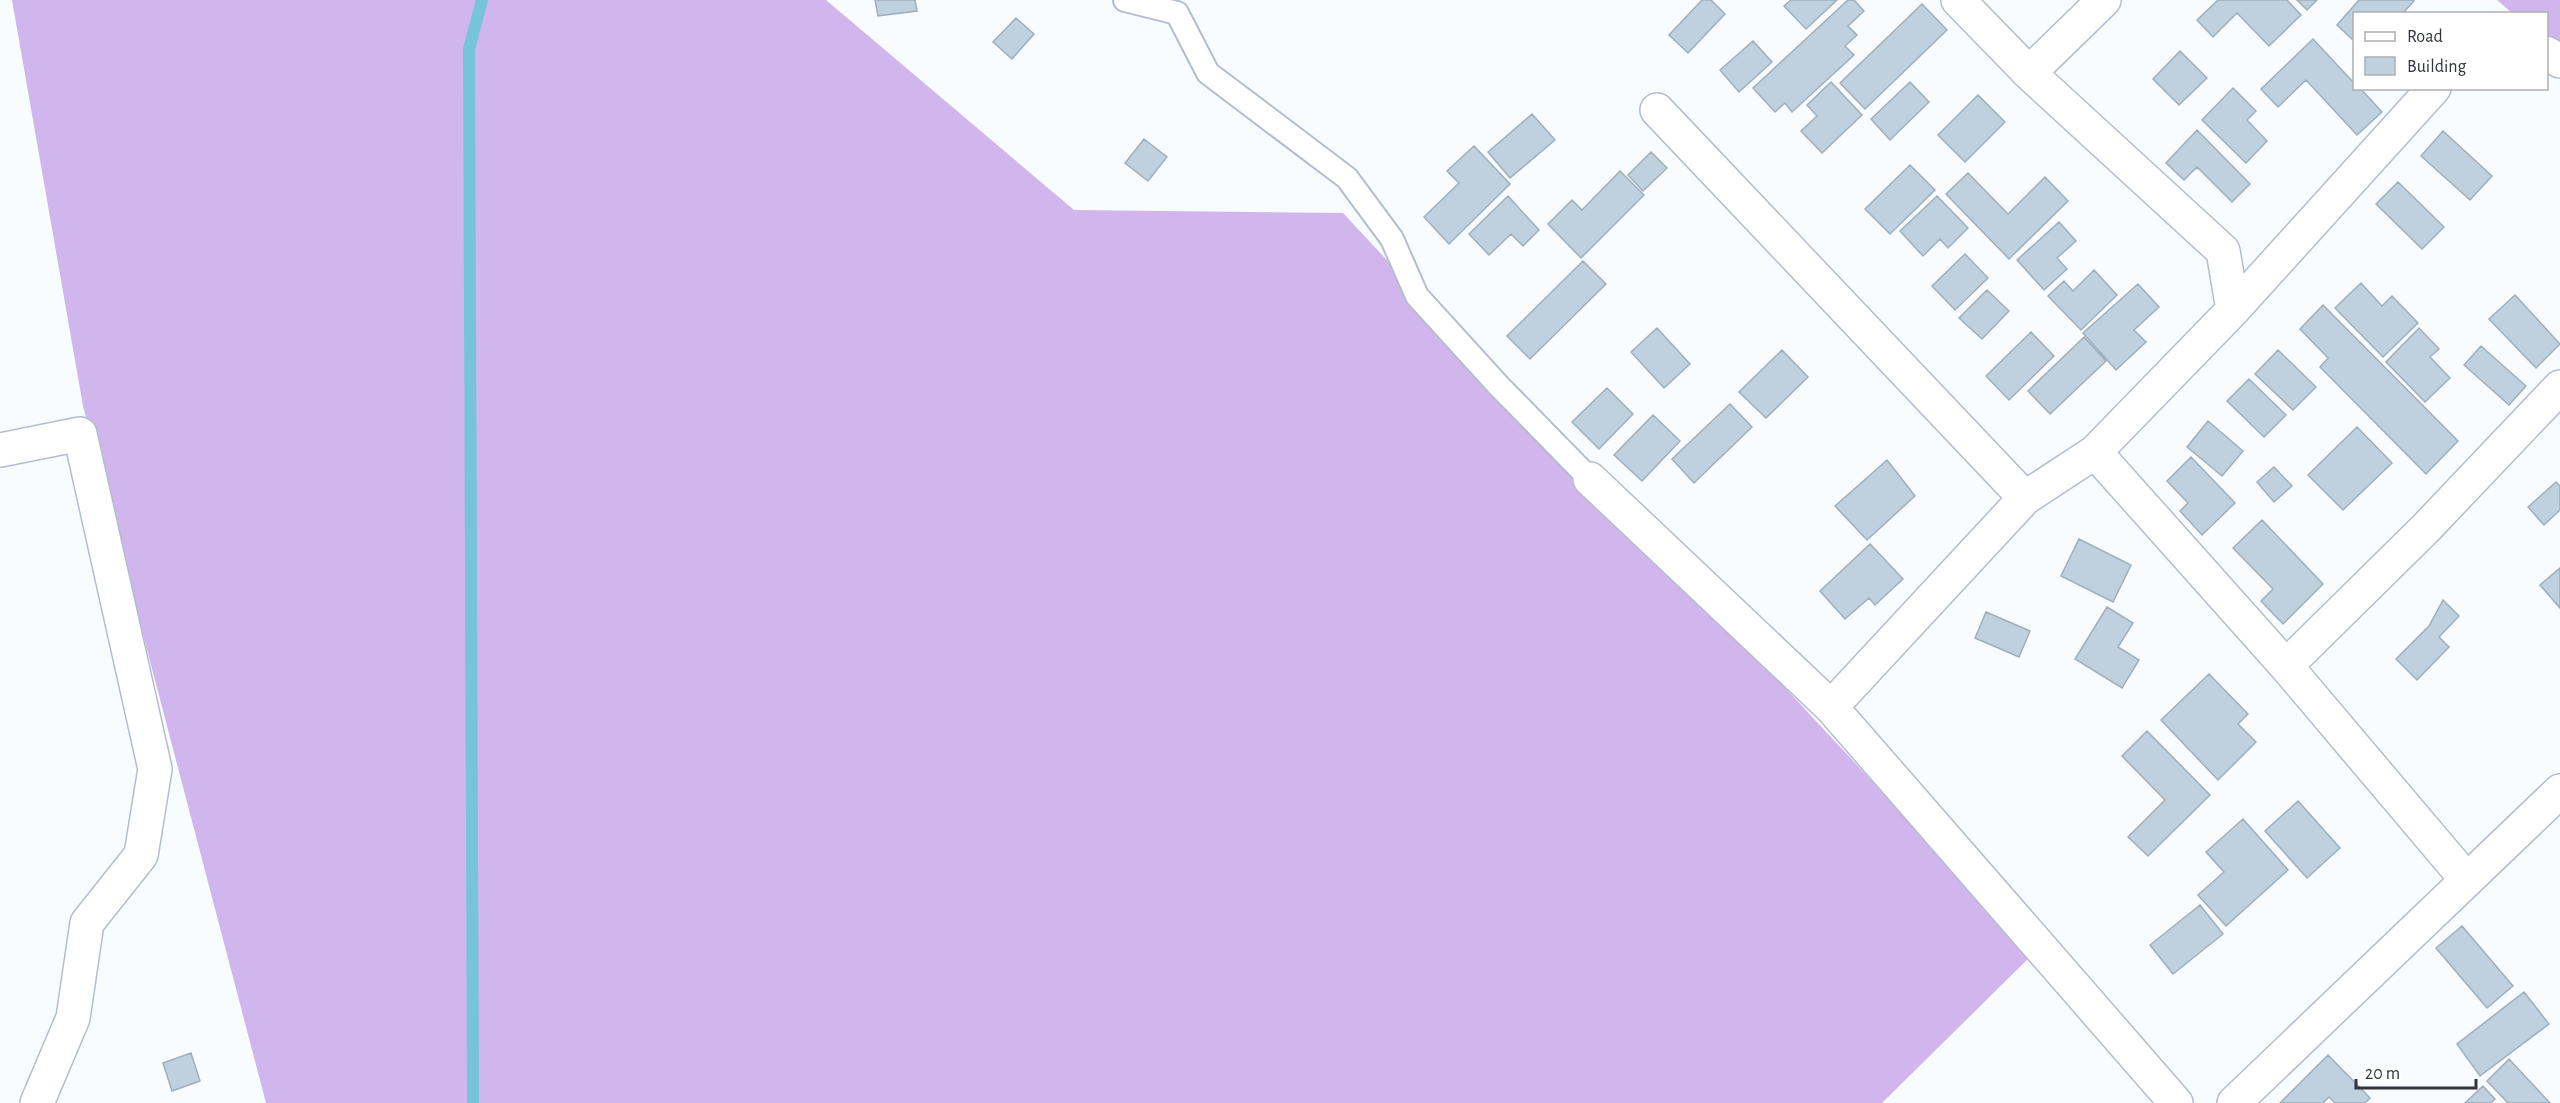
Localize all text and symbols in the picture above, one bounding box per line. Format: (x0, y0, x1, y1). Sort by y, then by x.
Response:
legend (2353, 12, 2548, 90)
text: Road (2407, 28, 2443, 46)
text: Building (2407, 58, 2467, 76)
scale bar (2356, 1052, 2476, 1090)
text: 20 m (2365, 1065, 2400, 1083)

